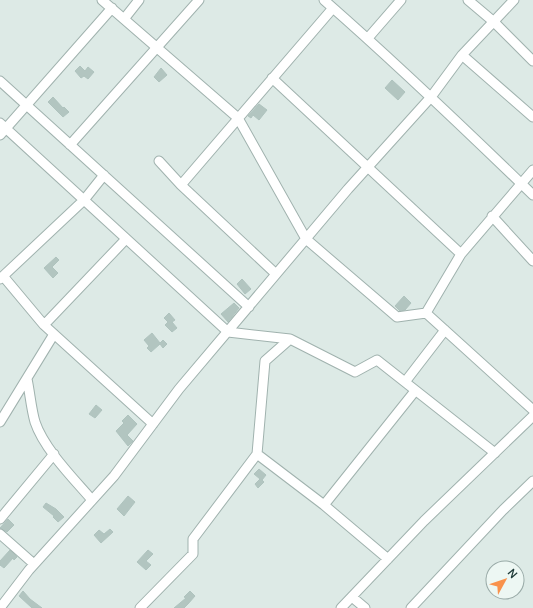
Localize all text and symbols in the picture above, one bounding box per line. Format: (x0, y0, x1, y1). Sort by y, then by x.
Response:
north arrow (485, 560, 525, 600)
text: N (505, 565, 521, 581)

